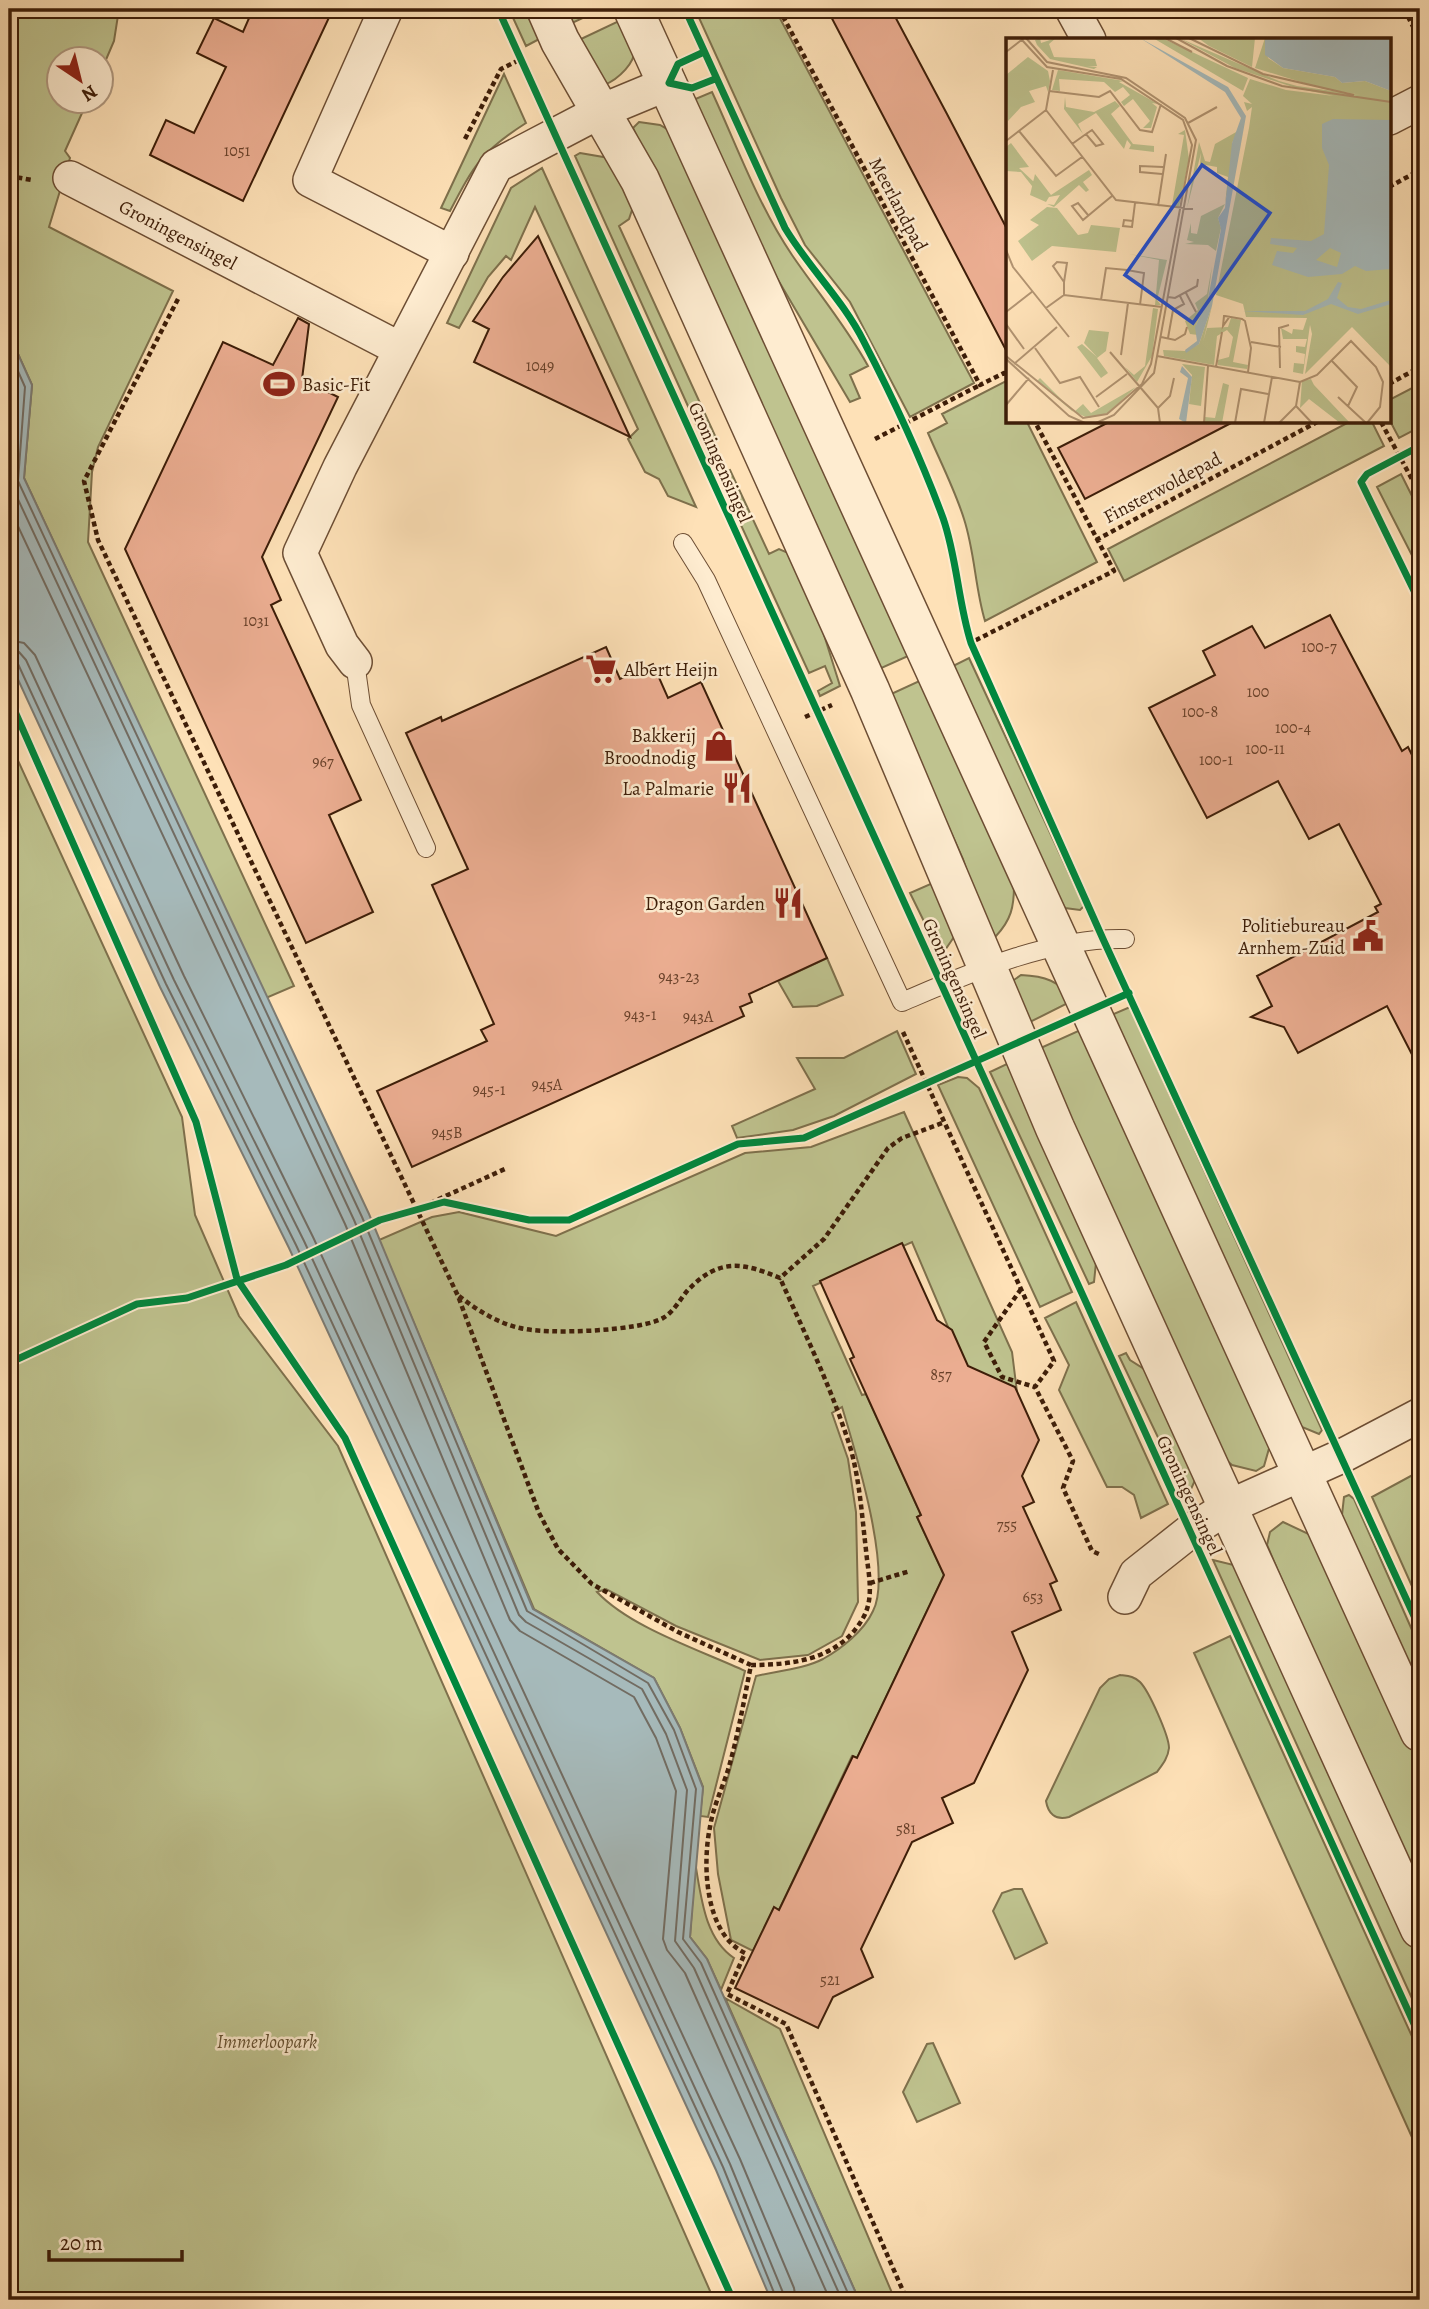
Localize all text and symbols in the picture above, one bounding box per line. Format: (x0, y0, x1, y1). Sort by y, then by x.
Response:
inset map (1006, 38, 1390, 424)
north arrow (46, 46, 116, 116)
text: N (76, 78, 102, 108)
house number: 1051 (224, 140, 251, 162)
street label: Meerlandpad (862, 153, 934, 257)
street label: Groningensingel (114, 194, 242, 277)
house number: 1049 (526, 355, 554, 377)
sports icon: Basic-Fit (262, 367, 296, 401)
place label: Basic-Fit (302, 372, 371, 398)
street label: Groningensingel (682, 398, 758, 527)
street label: Finsterwoldepad (1099, 445, 1227, 530)
house number: 1031 (243, 610, 270, 632)
house number: 100-7 (1301, 636, 1337, 658)
supermarket icon: Albert Heijn (584, 652, 618, 686)
place label: Albert Heijn (623, 657, 718, 683)
house number: 100 (1247, 681, 1269, 703)
house number: 100-8 (1182, 701, 1218, 723)
house number: 100-4 (1275, 717, 1311, 739)
place label: Bakkerij Broodnodig (604, 723, 696, 771)
shop icon: Bakkerij Broodnodig (702, 729, 736, 763)
house number: 100-11 (1245, 738, 1285, 760)
house number: 100-1 (1199, 749, 1234, 771)
house number: 967 (312, 751, 334, 773)
restaurant icon: La Palmarie (720, 771, 754, 805)
place label: La Palmarie (622, 776, 714, 802)
restaurant icon: Dragon Garden (771, 886, 805, 920)
place label: Dragon Garden (645, 891, 765, 917)
place label: Politiebureau Arnhem-Zuid (1237, 913, 1346, 961)
street label: Groningensingel (916, 914, 992, 1043)
public building icon: Politiebureau Arnhem-Zuid (1351, 919, 1385, 953)
house number: 943-23 (658, 966, 700, 988)
house number: 943-1 (624, 1004, 657, 1026)
house number: 943A (683, 1006, 714, 1028)
house number: 945A (532, 1074, 563, 1096)
house number: 945-1 (473, 1079, 506, 1101)
house number: 945B (432, 1122, 462, 1144)
house number: 857 (930, 1364, 952, 1386)
street label: Groningensingel (1150, 1431, 1228, 1560)
house number: 755 (997, 1514, 1017, 1536)
house number: 653 (1023, 1586, 1043, 1608)
house number: 581 (896, 1818, 917, 1840)
house number: 521 (820, 1969, 841, 1991)
park label: Immerloopark (217, 2029, 317, 2055)
scale bar (49, 2218, 182, 2262)
text: 20 m (60, 2229, 103, 2257)

